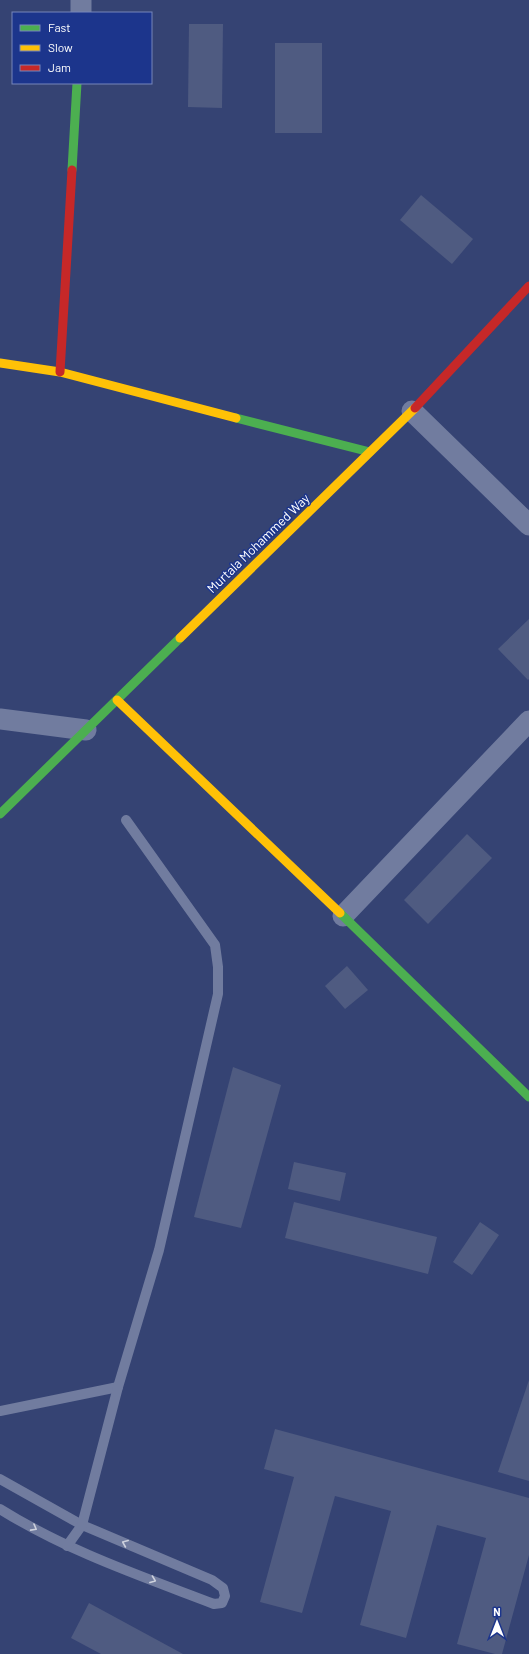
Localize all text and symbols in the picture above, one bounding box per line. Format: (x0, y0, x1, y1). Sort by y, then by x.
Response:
legend (12, 12, 152, 84)
text: Fast (48, 20, 71, 34)
text: Slow (48, 40, 73, 54)
text: Jam (48, 60, 71, 74)
street label: Murtala Mohammed Way (203, 490, 313, 596)
one-way arrow (30, 1524, 37, 1531)
one-way arrow (122, 1540, 130, 1548)
one-way arrow (149, 1576, 156, 1584)
north arrow (477, 1602, 517, 1642)
text: N (493, 1605, 501, 1618)

